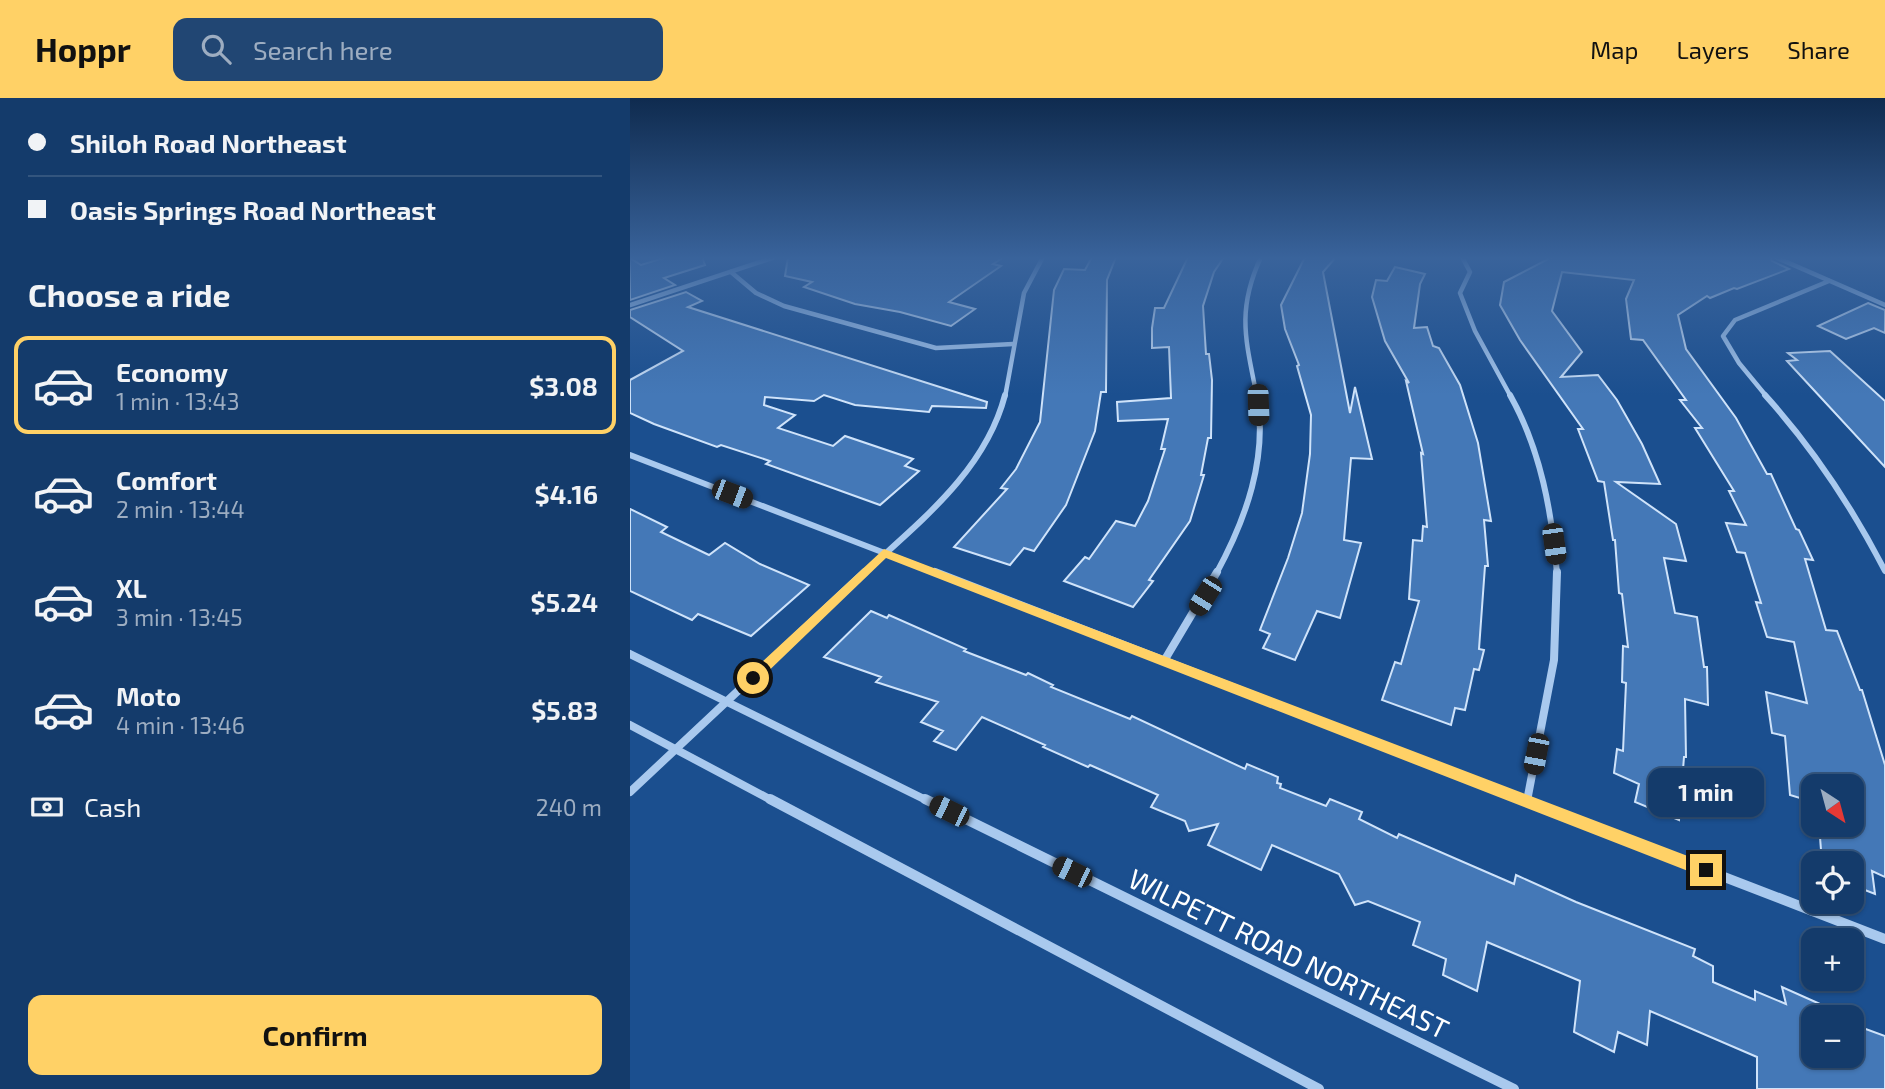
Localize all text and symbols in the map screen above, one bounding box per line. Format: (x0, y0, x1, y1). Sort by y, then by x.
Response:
search box (173, 18, 663, 81)
text: Hoppr (35, 29, 131, 69)
icon: search (197, 30, 235, 68)
text: Search here (253, 34, 393, 65)
text: Map (1590, 35, 1638, 64)
text: Layers (1676, 35, 1749, 64)
text: Share (1787, 35, 1850, 64)
text: Shiloh Road Northeast (70, 127, 347, 158)
text: Oasis Springs Road Northeast (70, 194, 436, 225)
text: Choose a ride (28, 275, 231, 313)
icon: car (32, 354, 95, 417)
text: Economy (116, 356, 228, 387)
text: $3.08 (529, 370, 598, 401)
car (1247, 384, 1270, 426)
text: 1 min · 13:43 (116, 387, 240, 415)
icon: car (32, 462, 95, 525)
text: Comfort (116, 464, 217, 495)
car (709, 477, 756, 511)
text: $4.16 (535, 478, 598, 509)
text: 2 min · 13:44 (116, 495, 245, 523)
car (1541, 522, 1568, 566)
icon: car (32, 570, 95, 633)
text: XL (116, 572, 147, 603)
car (1185, 573, 1226, 619)
text: $5.24 (531, 586, 598, 617)
text: 3 min · 13:45 (116, 603, 243, 631)
route start (737, 662, 769, 694)
icon: car (32, 678, 95, 741)
text: Moto (116, 680, 181, 711)
text: $5.83 (531, 694, 598, 725)
text: 4 min · 13:46 (116, 711, 245, 739)
car (1522, 731, 1551, 777)
callout: 1 min (1648, 768, 1764, 818)
north arrow (1801, 774, 1864, 836)
map controls (1801, 774, 1864, 1068)
text: 1 min (1678, 778, 1734, 806)
icon: cash (28, 788, 66, 826)
text: Cash (84, 791, 141, 822)
car (926, 792, 973, 830)
text: 240 m (536, 793, 602, 821)
button: locate (1801, 851, 1864, 914)
car (1049, 853, 1096, 891)
route end (1690, 854, 1722, 886)
street label: WILPETT ROAD NORTHEAST (1123, 861, 1455, 1045)
button: + (1801, 928, 1864, 991)
button: Confirm (28, 995, 602, 1075)
button: − (1801, 1005, 1864, 1068)

